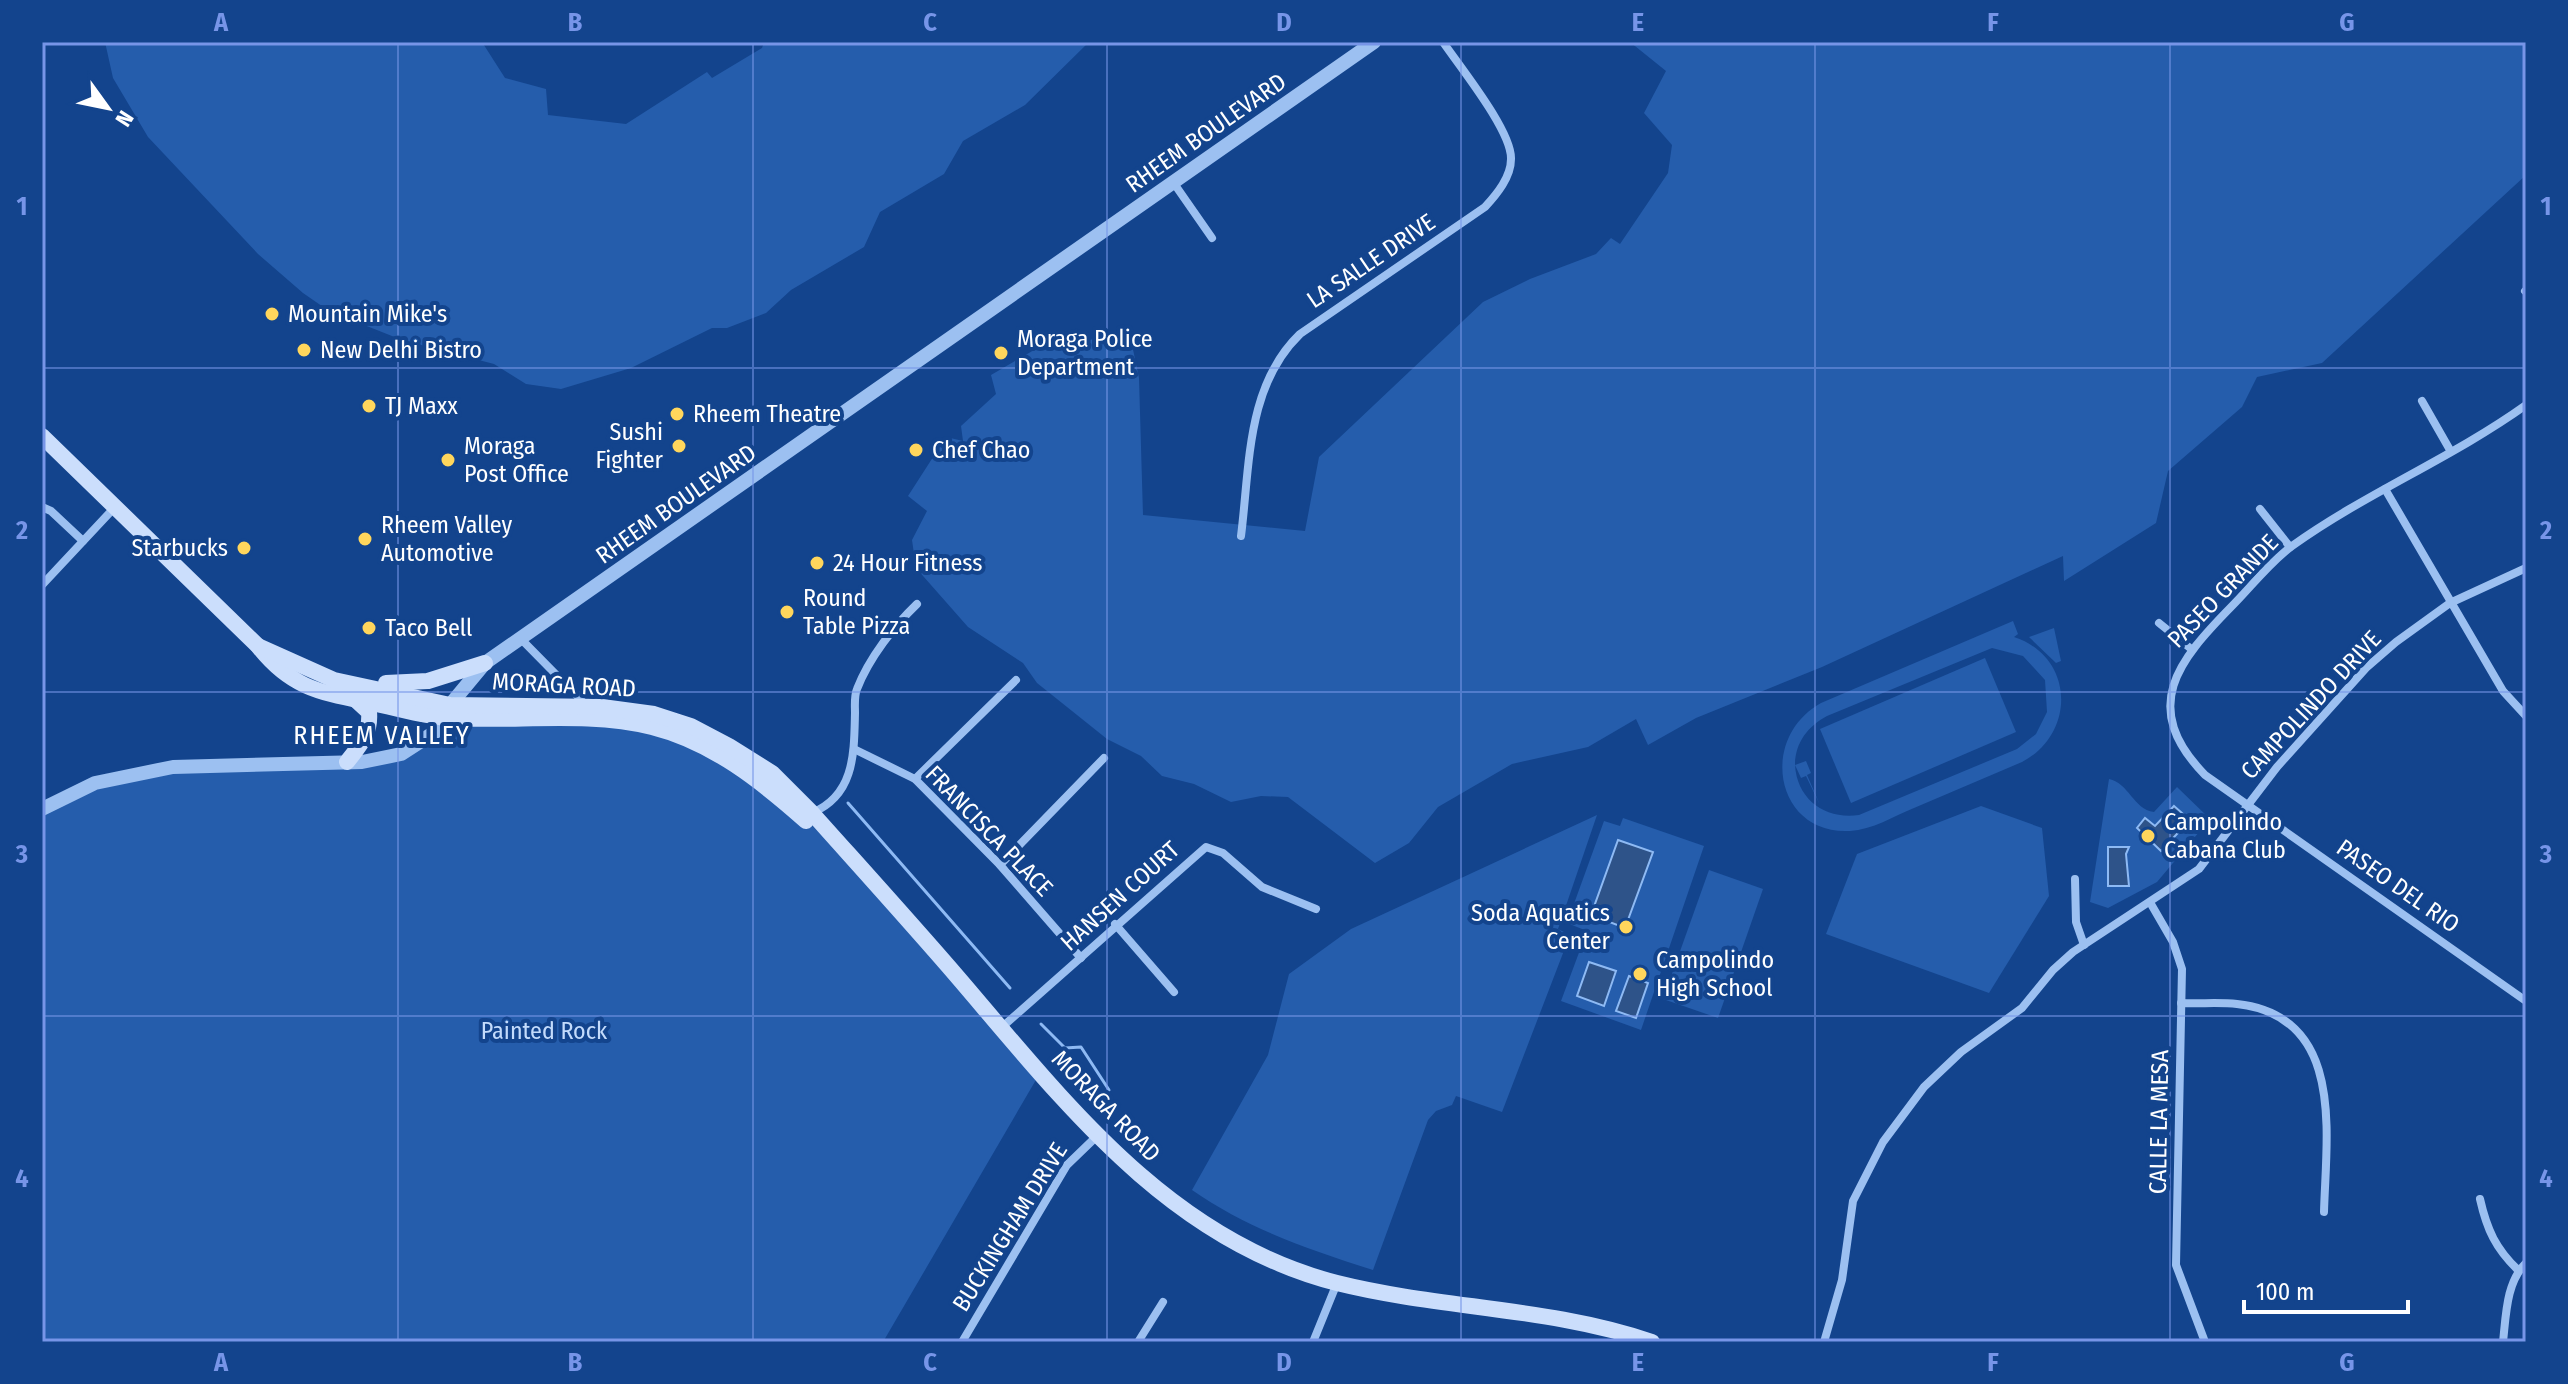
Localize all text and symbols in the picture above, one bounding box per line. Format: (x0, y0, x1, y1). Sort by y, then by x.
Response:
text: A (213, 7, 229, 38)
text: B (568, 7, 583, 38)
text: C (923, 7, 937, 38)
text: D (1276, 7, 1292, 38)
text: E (1632, 7, 1644, 38)
text: F (1987, 7, 1999, 38)
text: G (2339, 7, 2355, 38)
street label: RHEEM BOULEVARD (1121, 67, 1291, 199)
north arrow (68, 68, 148, 148)
text: N (109, 106, 139, 132)
text: 1 (17, 191, 28, 222)
text: 1 (2541, 191, 2552, 222)
street label: LA SALLE DRIVE (1302, 208, 1440, 314)
place label: Mountain Mike's (288, 300, 447, 328)
marker: Mountain Mike's (263, 305, 281, 323)
place label: Moraga Police Department (1017, 325, 1153, 381)
place label: New Delhi Bistro (320, 336, 482, 364)
marker: New Delhi Bistro (295, 341, 313, 359)
marker: Moraga Police Department (992, 344, 1010, 362)
place label: TJ Maxx (385, 392, 458, 420)
marker: TJ Maxx (360, 397, 378, 415)
place label: Rheem Theatre (693, 400, 841, 428)
marker: Rheem Theatre (668, 405, 686, 423)
place label: Sushi Fighter (596, 418, 664, 474)
place label: Moraga Post Office (464, 432, 569, 488)
place label: Chef Chao (932, 436, 1030, 464)
marker: Sushi Fighter (670, 437, 688, 455)
street label: RHEEM BOULEVARD (591, 438, 761, 570)
marker: Chef Chao (907, 441, 925, 459)
marker: Moraga Post Office (439, 451, 457, 469)
place label: Rheem Valley Automotive (381, 511, 513, 567)
text: 2 (15, 515, 28, 546)
text: 2 (2539, 515, 2552, 546)
street label: PASEO GRANDE (2162, 529, 2284, 653)
marker: Rheem Valley Automotive (356, 530, 374, 548)
place label: Starbucks (131, 534, 228, 562)
marker: Starbucks (235, 539, 253, 557)
place label: 24 Hour Fitness (833, 549, 983, 577)
marker: 24 Hour Fitness (808, 554, 826, 572)
place label: Round Table Pizza (803, 584, 910, 640)
marker: Round Table Pizza (778, 603, 796, 621)
place label: Taco Bell (385, 614, 472, 642)
marker: Taco Bell (360, 619, 378, 637)
street label: CAMPOLINDO DRIVE (2235, 625, 2387, 785)
street label: MORAGA ROAD (492, 667, 636, 703)
district label: RHEEM VALLEY (293, 720, 471, 751)
street label: FRANCISCA PLACE (920, 760, 1058, 902)
place label: Campolindo Cabana Club (2164, 808, 2286, 864)
marker: Campolindo Cabana Club (2139, 827, 2157, 845)
street label: PASEO DEL RIO (2331, 833, 2465, 939)
street label: HANSEN COURT (1055, 836, 1185, 956)
text: 3 (15, 839, 28, 870)
text: 3 (2539, 839, 2552, 870)
place label: Soda Aquatics Center (1471, 899, 1611, 955)
marker: Soda Aquatics Center (1617, 918, 1635, 936)
place label: Campolindo High School (1656, 946, 1774, 1002)
marker: Campolindo High School (1631, 965, 1649, 983)
park label: Painted Rock (481, 1017, 608, 1045)
street label: MORAGA ROAD (1046, 1045, 1166, 1167)
street label: CALLE LA MESA (2144, 1049, 2174, 1194)
street label: BUCKINGHAM DRIVE (947, 1138, 1073, 1316)
text: 4 (15, 1163, 29, 1194)
text: 4 (2539, 1163, 2553, 1194)
scale bar (2244, 1264, 2408, 1314)
text: 100 m (2256, 1278, 2314, 1306)
text: A (213, 1347, 229, 1378)
text: B (568, 1347, 583, 1378)
text: C (923, 1347, 937, 1378)
text: D (1276, 1347, 1292, 1378)
text: E (1632, 1347, 1644, 1378)
text: F (1987, 1347, 1999, 1378)
text: G (2339, 1347, 2355, 1378)

